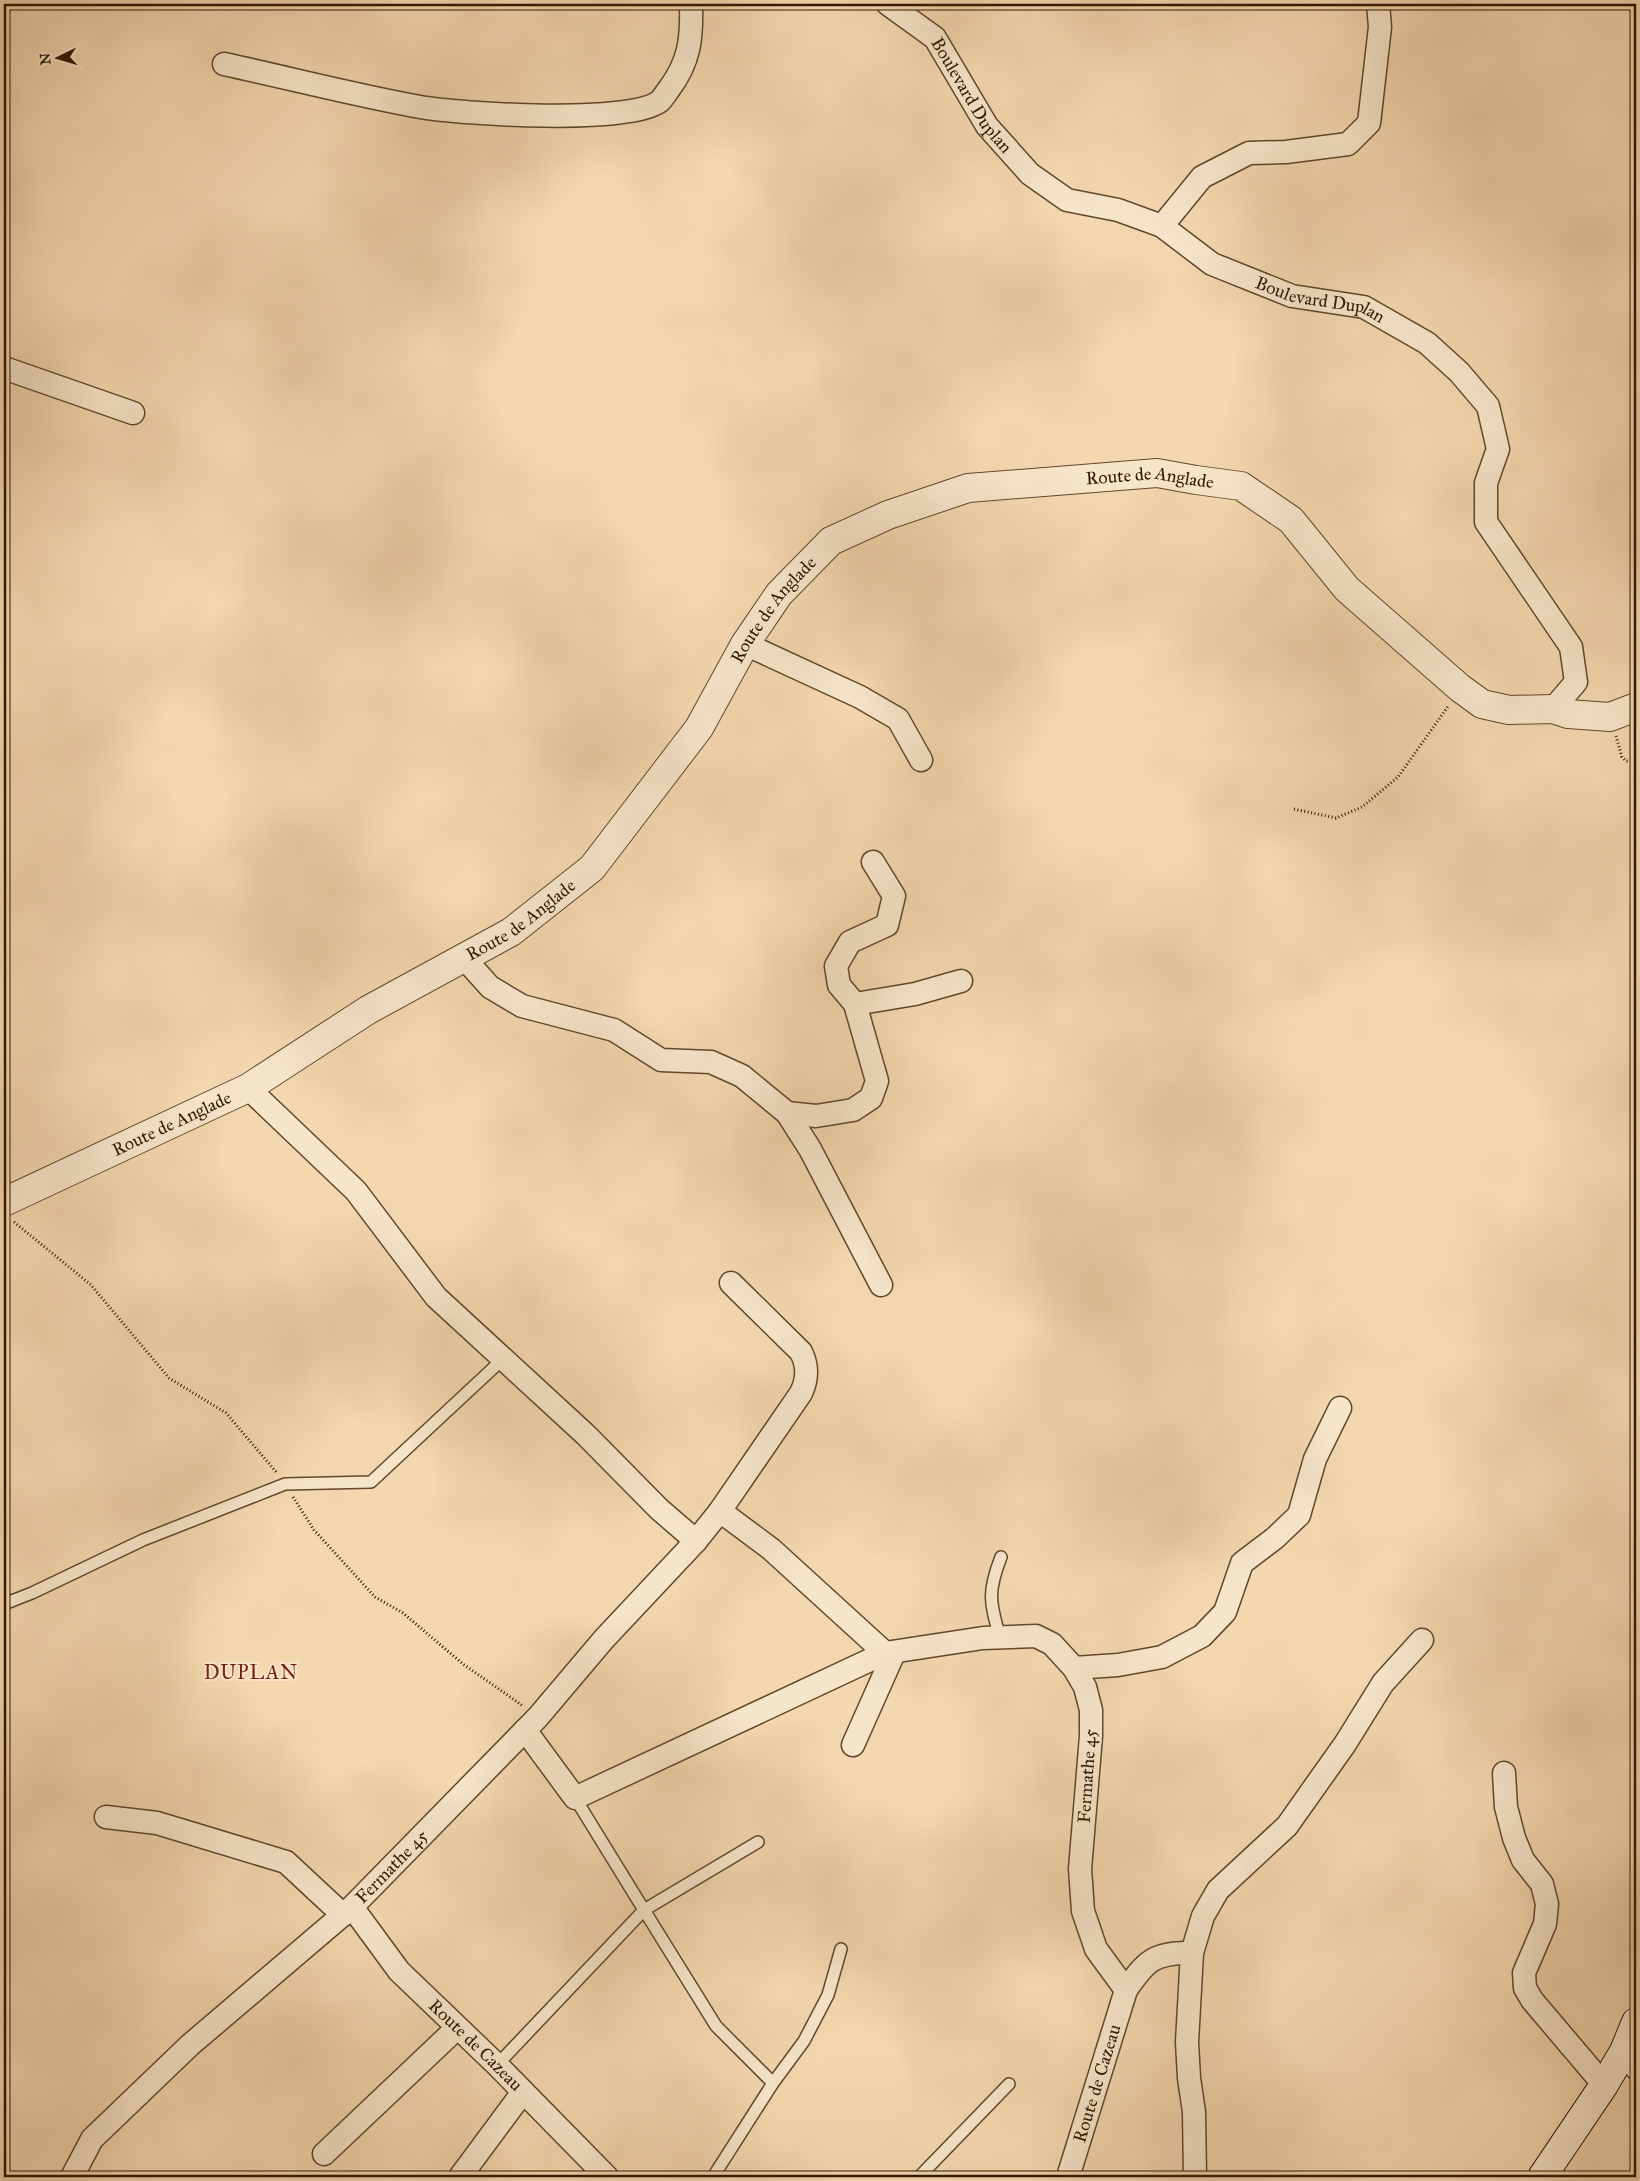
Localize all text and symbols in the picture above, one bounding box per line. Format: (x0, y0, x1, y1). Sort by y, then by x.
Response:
north arrow (32, 32, 82, 82)
street label: Boulevard Duplan (926, 33, 1017, 158)
text: N (37, 52, 55, 66)
street label: Boulevard Duplan (1252, 271, 1389, 328)
street label: Route de Anglade (1085, 462, 1215, 493)
street label: Route de Anglade (726, 552, 821, 667)
street label: Route de Anglade (462, 874, 580, 965)
street label: Route de Anglade (109, 1086, 235, 1161)
district label: DUPLAN (204, 1660, 298, 1684)
street label: Fermathe 45 (1073, 1728, 1101, 1824)
street label: Fermathe 45 (351, 1825, 433, 1908)
street label: Route de Cazeau (424, 1994, 528, 2096)
street label: Route de Cazeau (1068, 2021, 1126, 2145)

